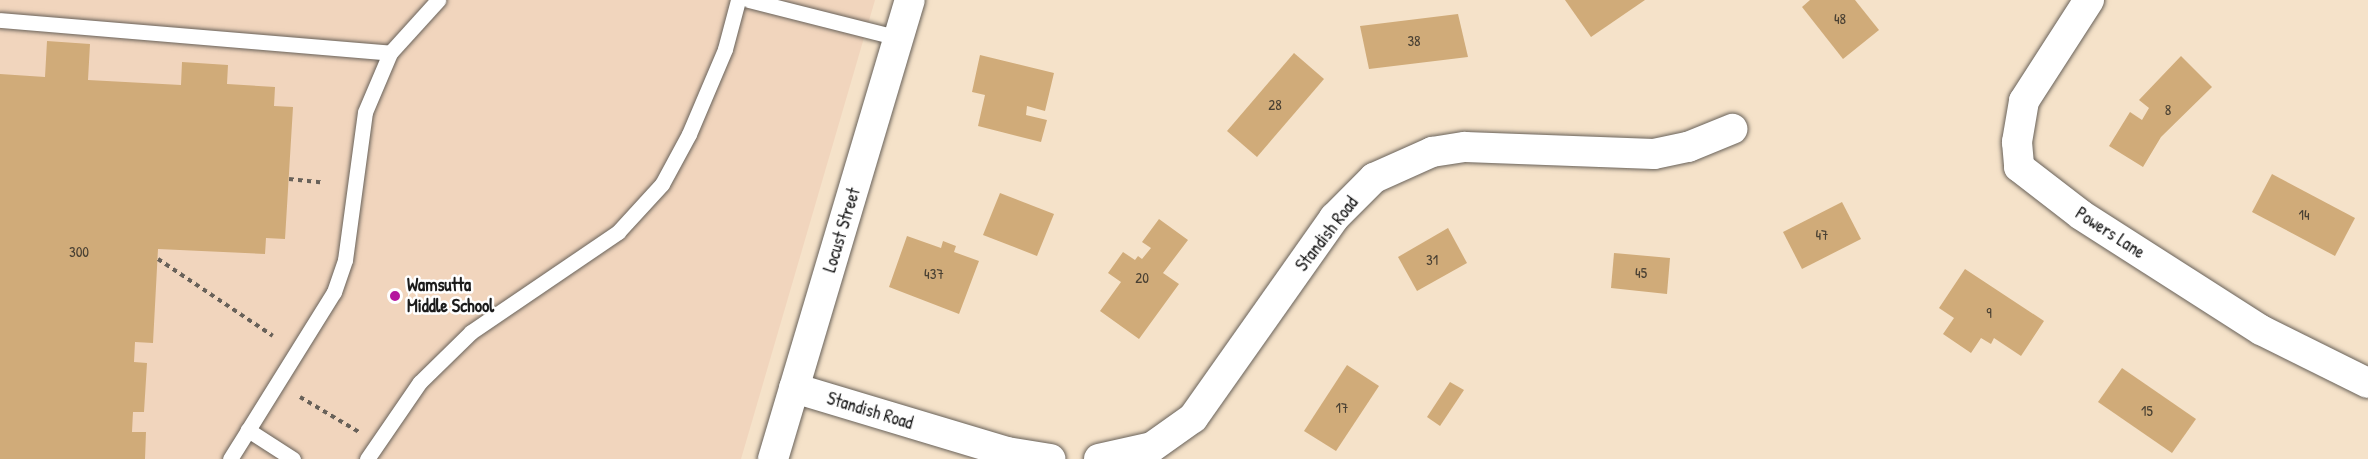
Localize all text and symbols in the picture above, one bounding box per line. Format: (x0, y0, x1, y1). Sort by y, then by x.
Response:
house number: 48 (1834, 10, 1846, 28)
house number: 38 (1407, 32, 1421, 50)
house number: 28 (1268, 96, 1282, 114)
house number: 8 (2165, 101, 2171, 119)
street label: Locust Street (819, 185, 865, 275)
street label: Standish Road (1291, 192, 1363, 276)
street label: Powers Lane (2071, 203, 2149, 263)
house number: 14 (2298, 206, 2310, 224)
house number: 47 (1815, 226, 1829, 244)
house number: 300 (69, 243, 89, 261)
house number: 31 (1426, 251, 1438, 269)
house number: 45 (1635, 264, 1647, 282)
house number: 437 (924, 265, 944, 283)
house number: 20 (1135, 269, 1149, 287)
place label: Wamsutta Middle School (407, 275, 494, 318)
marker: Wamsutta Middle School (388, 289, 402, 303)
house number: 9 (1986, 304, 1992, 322)
street label: Standish Road (824, 388, 916, 434)
house number: 17 (1336, 399, 1348, 417)
house number: 15 (2141, 402, 2153, 420)

